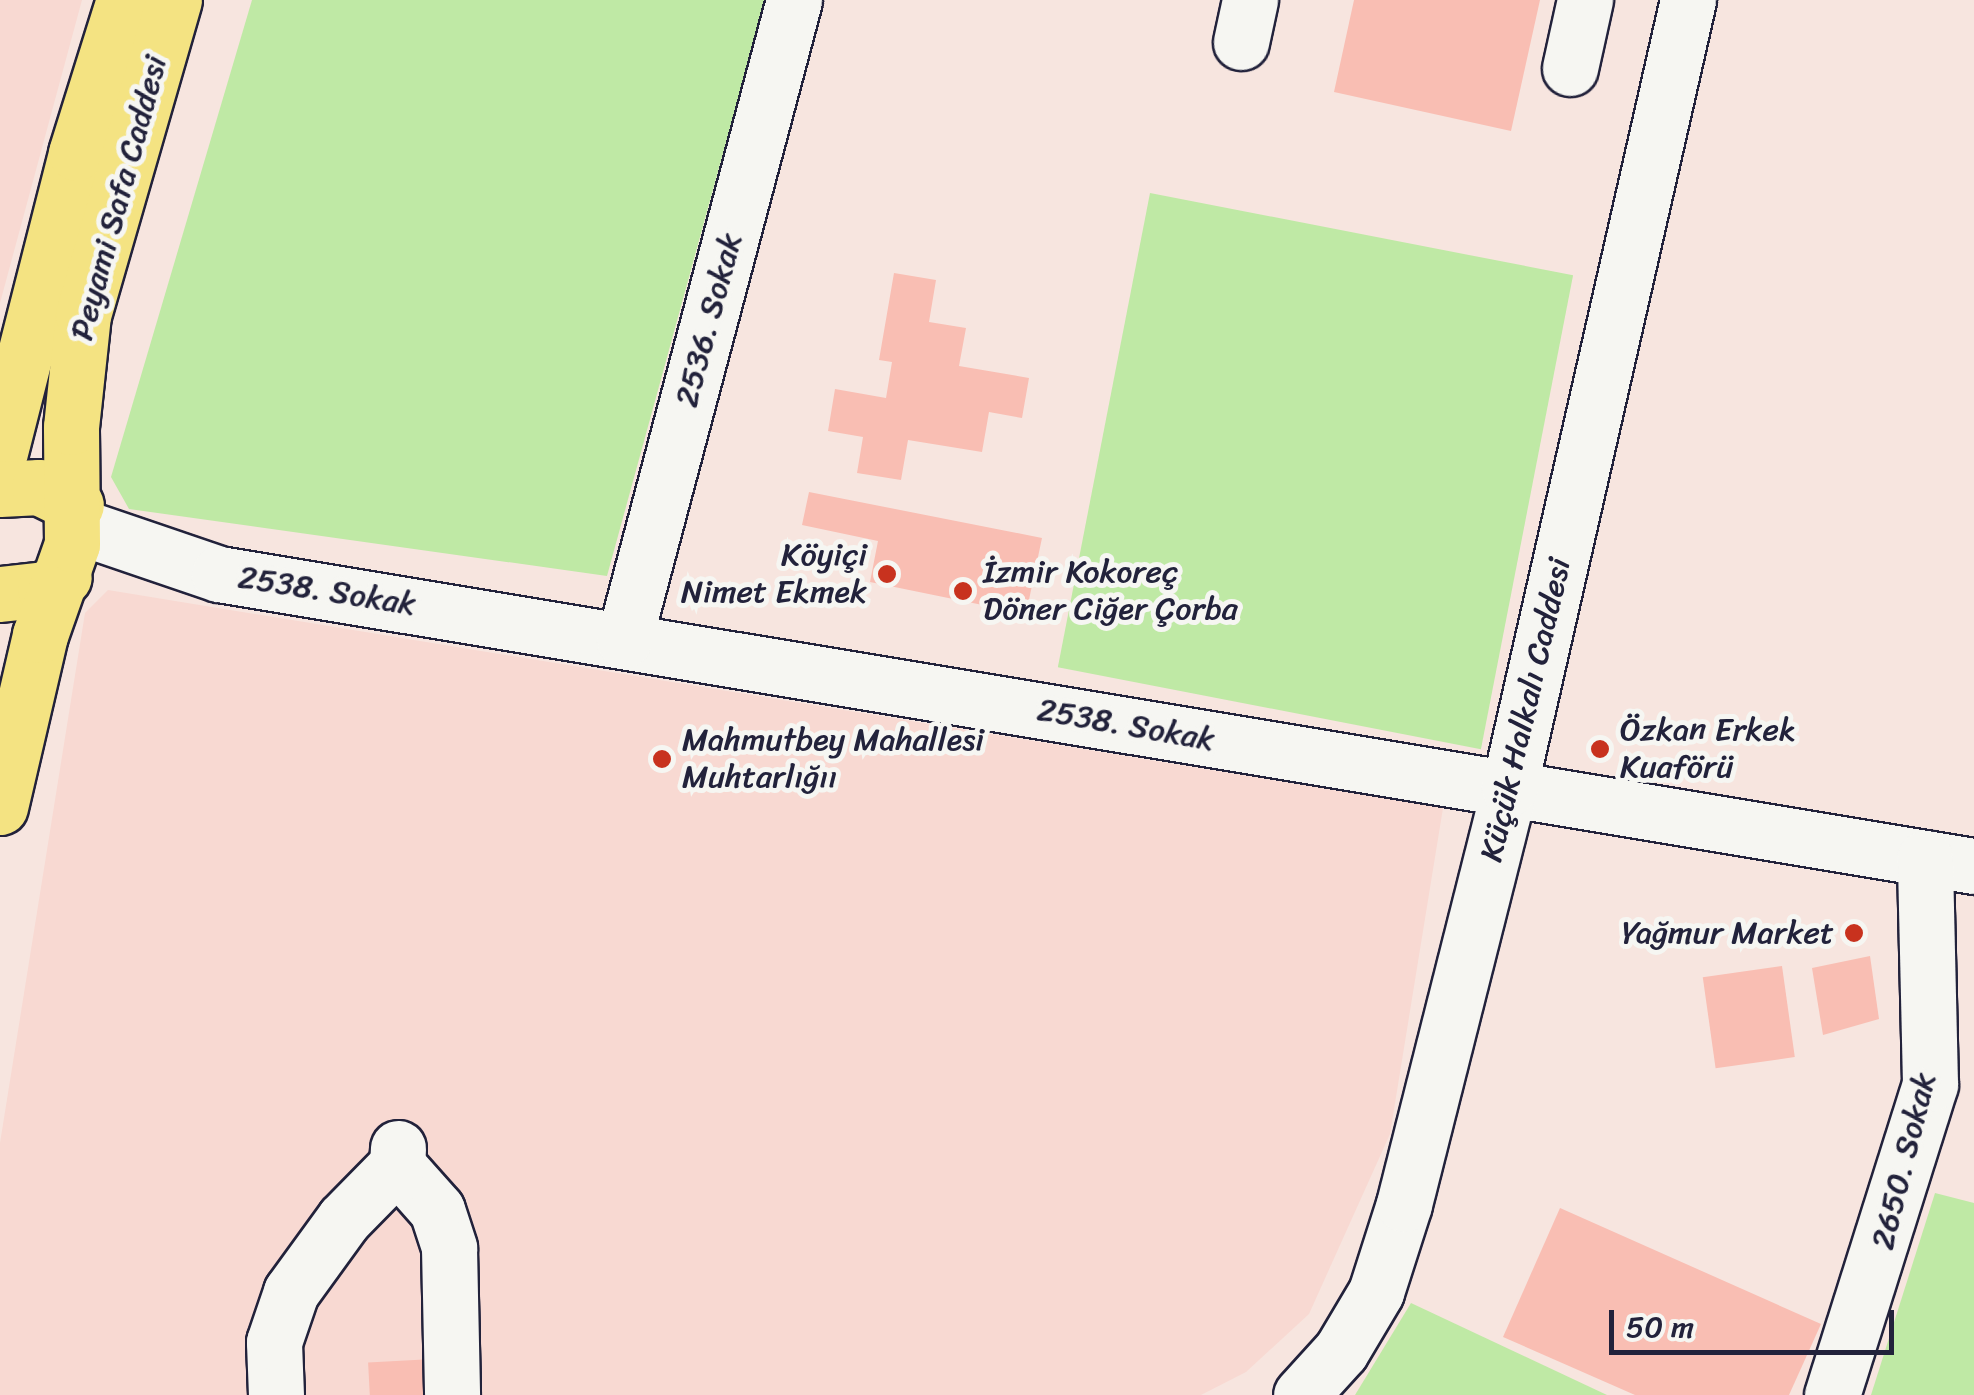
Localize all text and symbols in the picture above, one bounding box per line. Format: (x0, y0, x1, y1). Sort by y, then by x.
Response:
street label: Peyami Safa Caddesi (63, 51, 175, 345)
street label: 2536. Sokak (667, 229, 751, 411)
place label: Köyiçi Nimet Ekmek (680, 537, 867, 612)
place label: İzmir Kokoreç Döner Ciğer Çorba (983, 554, 1239, 629)
street label: Küçük Halkalı Caddesi (1472, 554, 1580, 866)
street label: 2538. Sokak (235, 558, 419, 624)
marker: Köyiçi Nimet Ekmek (876, 563, 898, 585)
marker: İzmir Kokoreç Döner Ciğer Çorba (952, 580, 974, 602)
street label: 2538. Sokak (1034, 691, 1218, 759)
place label: Özkan Erkek Kuaförü (1620, 712, 1796, 787)
place label: Mahmutbey Mahallesi Muhtarlığıı (682, 722, 986, 797)
marker: Özkan Erkek Kuaförü (1589, 738, 1611, 760)
marker: Mahmutbey Mahallesi Muhtarlığıı (651, 748, 673, 770)
place label: Yağmur Market (1623, 914, 1834, 952)
marker: Yağmur Market (1843, 922, 1865, 944)
street label: 2650. Sokak (1864, 1069, 1944, 1253)
scale bar (1614, 1290, 1899, 1352)
text: 50 m (1626, 1300, 1694, 1354)

